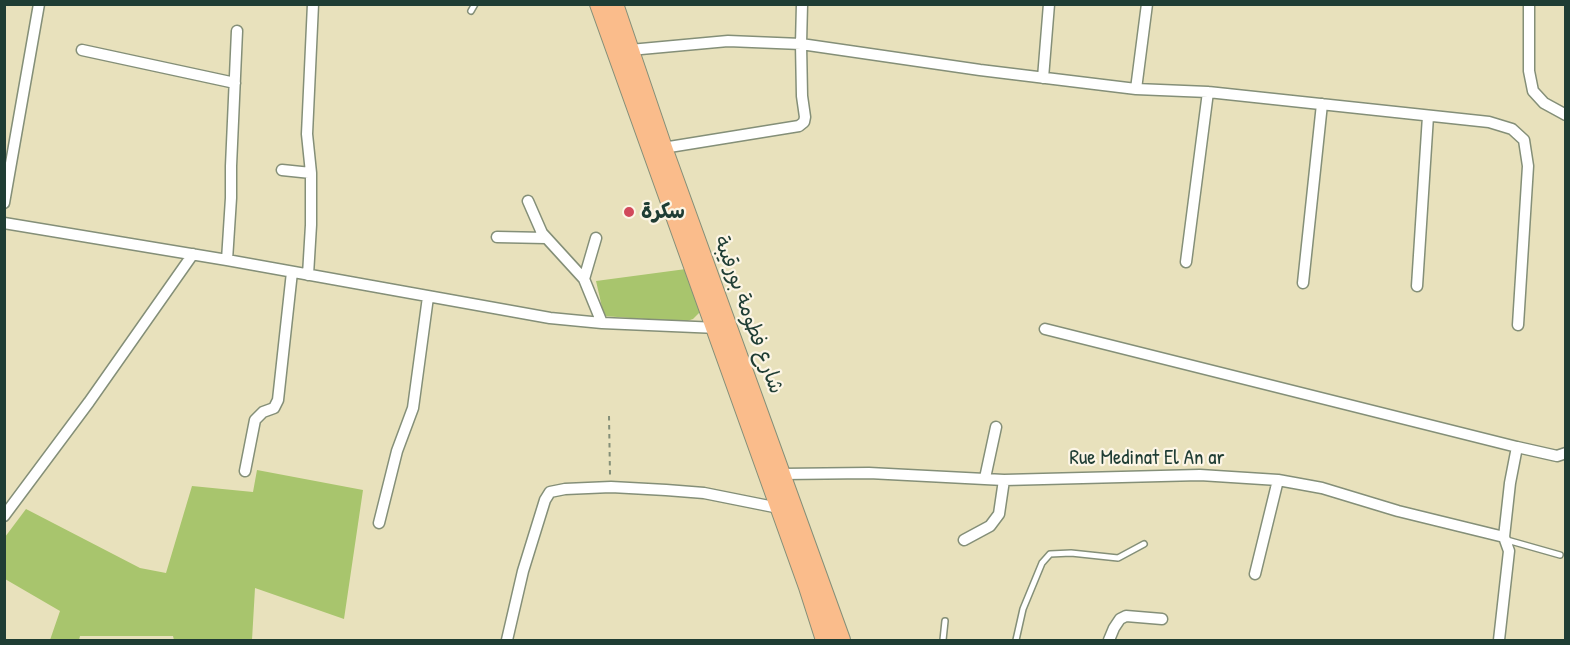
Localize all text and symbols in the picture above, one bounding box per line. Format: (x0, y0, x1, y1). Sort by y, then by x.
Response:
place label: سكرة (641, 199, 685, 225)
marker: سكرة (622, 205, 636, 219)
street label: شارع فطومة بورقيبة (708, 233, 788, 397)
street label: Rue Medinat El An ar (1069, 445, 1225, 471)

